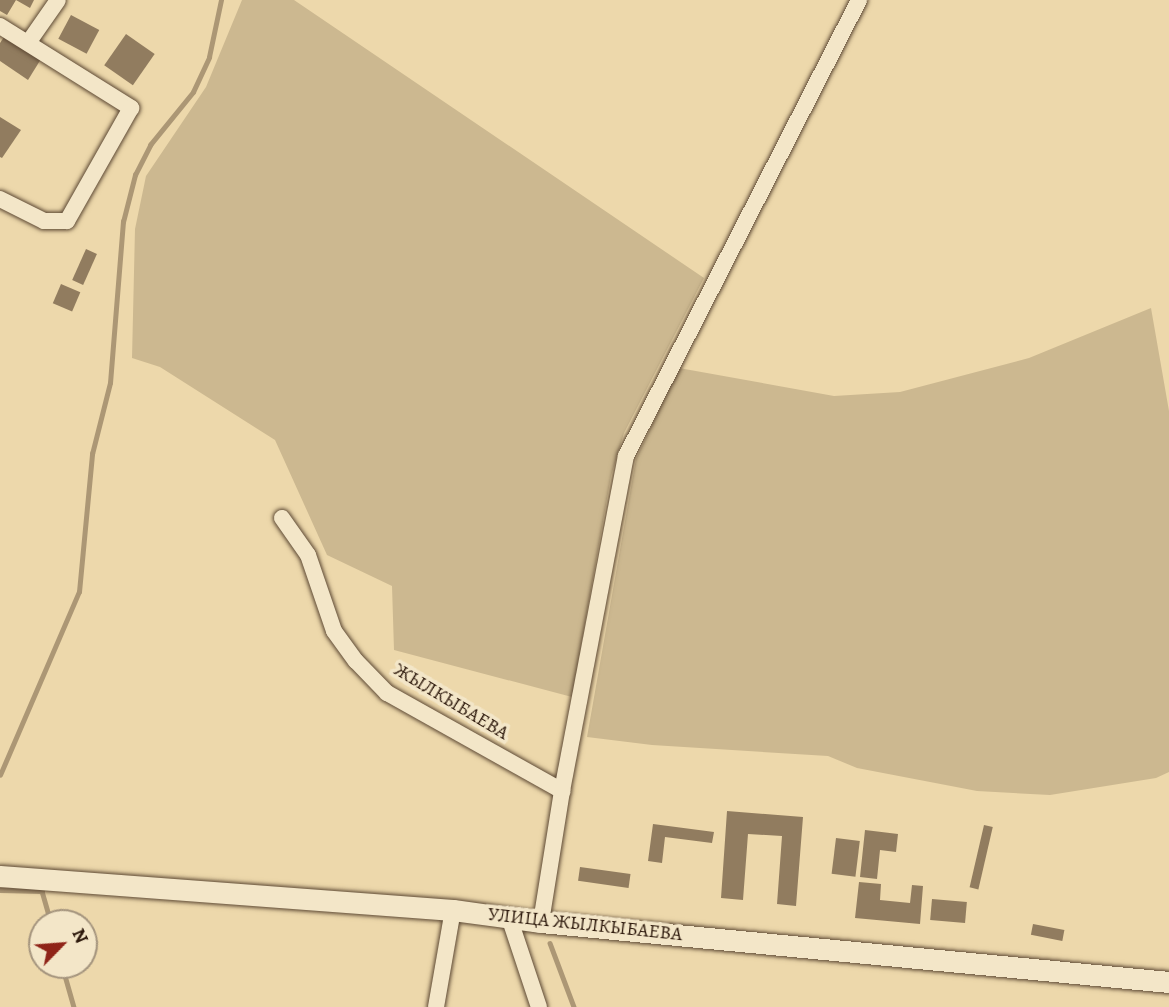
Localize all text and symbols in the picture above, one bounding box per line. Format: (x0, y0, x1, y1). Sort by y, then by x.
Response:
street label: ЖЫЛКЫБАЕВА (389, 659, 513, 745)
street label: УЛИЦА ЖЫЛКЫБАЕВА (487, 903, 683, 947)
north arrow (28, 909, 98, 979)
text: N (66, 924, 95, 948)

